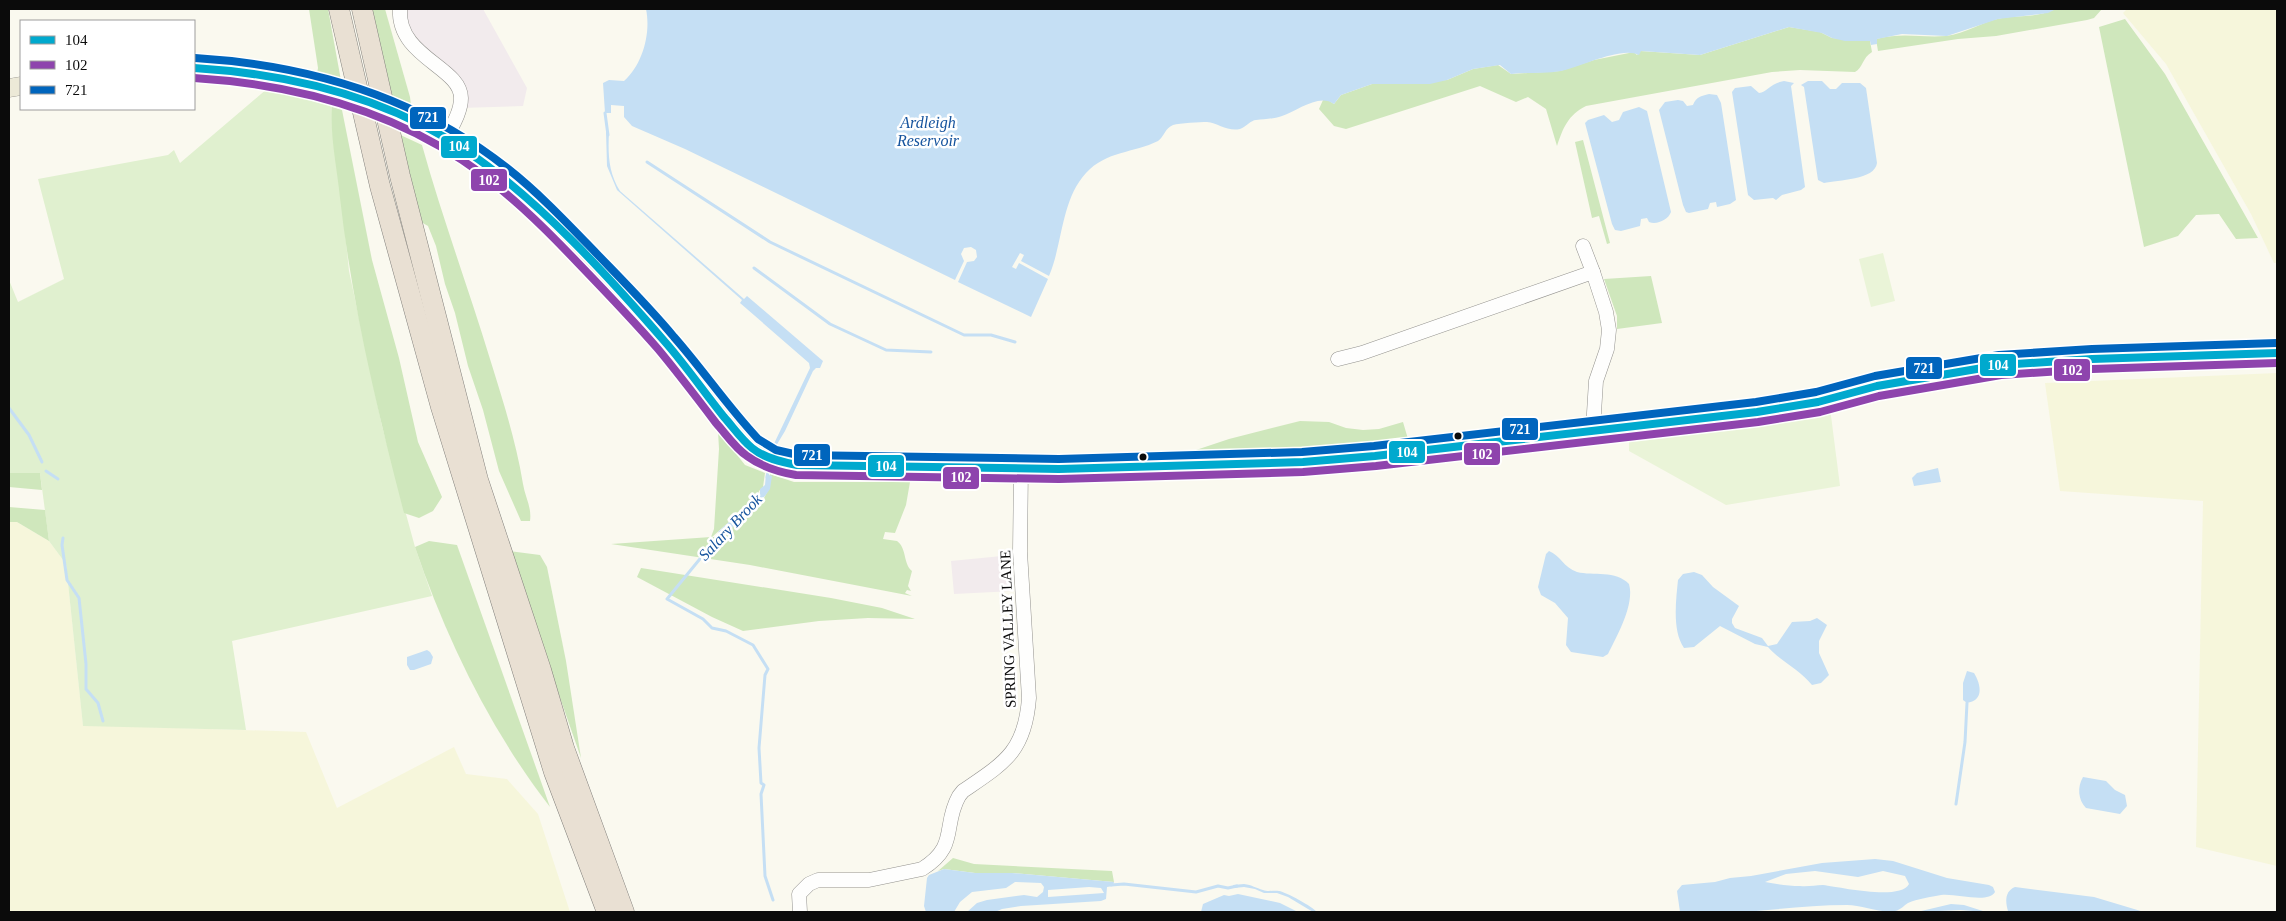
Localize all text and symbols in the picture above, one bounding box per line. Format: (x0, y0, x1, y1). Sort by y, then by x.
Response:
legend (20, 20, 195, 110)
text: 104 (65, 32, 88, 48)
text: 102 (65, 57, 88, 73)
text: 721 (65, 82, 88, 98)
line badge: 721 (409, 106, 447, 130)
text: 721 (418, 110, 439, 125)
water label: Ardleigh Reservoir (896, 114, 960, 149)
line badge: 104 (440, 135, 478, 159)
text: 104 (449, 139, 470, 154)
line badge: 102 (470, 168, 508, 192)
text: 102 (479, 173, 500, 188)
line badge: 104 (1979, 353, 2017, 377)
line badge: 721 (1905, 356, 1943, 380)
text: 104 (1988, 358, 2009, 373)
line badge: 102 (2053, 358, 2091, 382)
text: 721 (1914, 361, 1935, 376)
text: 102 (2062, 363, 2083, 378)
line badge: 721 (1501, 417, 1539, 441)
text: 721 (1510, 422, 1531, 437)
unlabelled marker (1453, 431, 1463, 441)
line badge: 104 (1388, 440, 1426, 464)
line badge: 102 (1463, 442, 1501, 466)
line badge: 721 (793, 443, 831, 467)
text: 104 (1397, 445, 1418, 460)
text: 102 (1472, 447, 1493, 462)
text: 721 (802, 448, 823, 463)
unlabelled marker (1138, 452, 1148, 462)
line badge: 104 (867, 454, 905, 478)
text: 104 (876, 459, 897, 474)
line badge: 102 (942, 466, 980, 490)
text: 102 (951, 470, 972, 485)
water label: Salary Brook (695, 490, 766, 564)
street label: SPRING VALLEY LANE (997, 550, 1019, 708)

